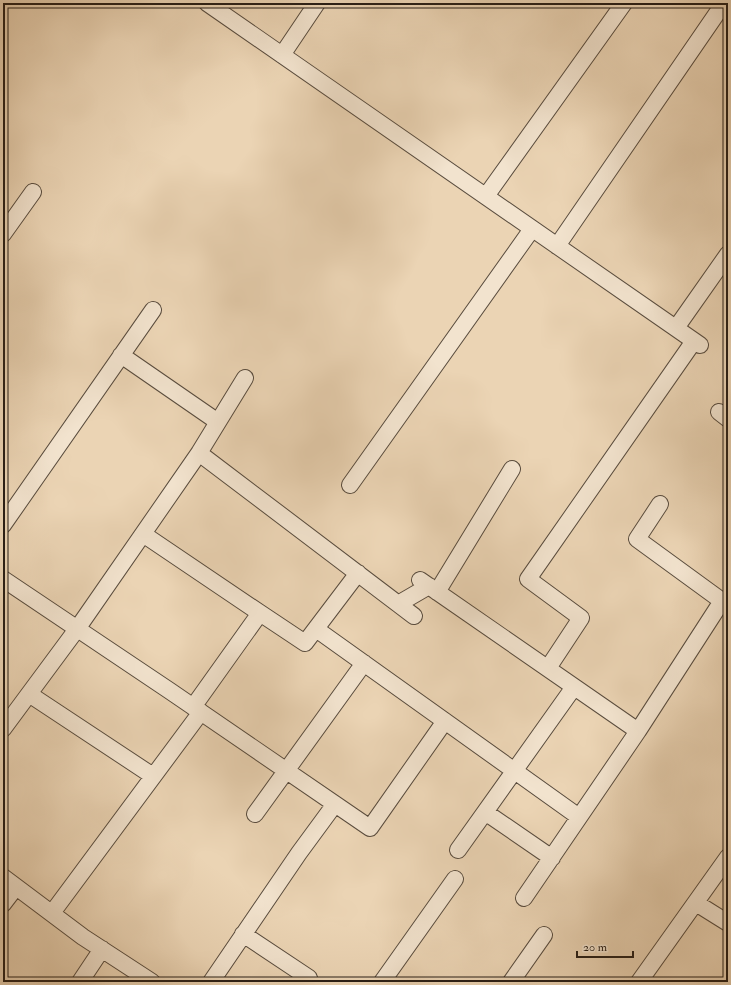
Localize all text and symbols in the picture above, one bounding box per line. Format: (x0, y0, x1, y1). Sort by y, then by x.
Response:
scale bar (577, 933, 633, 959)
text: 20 m (583, 940, 608, 955)

